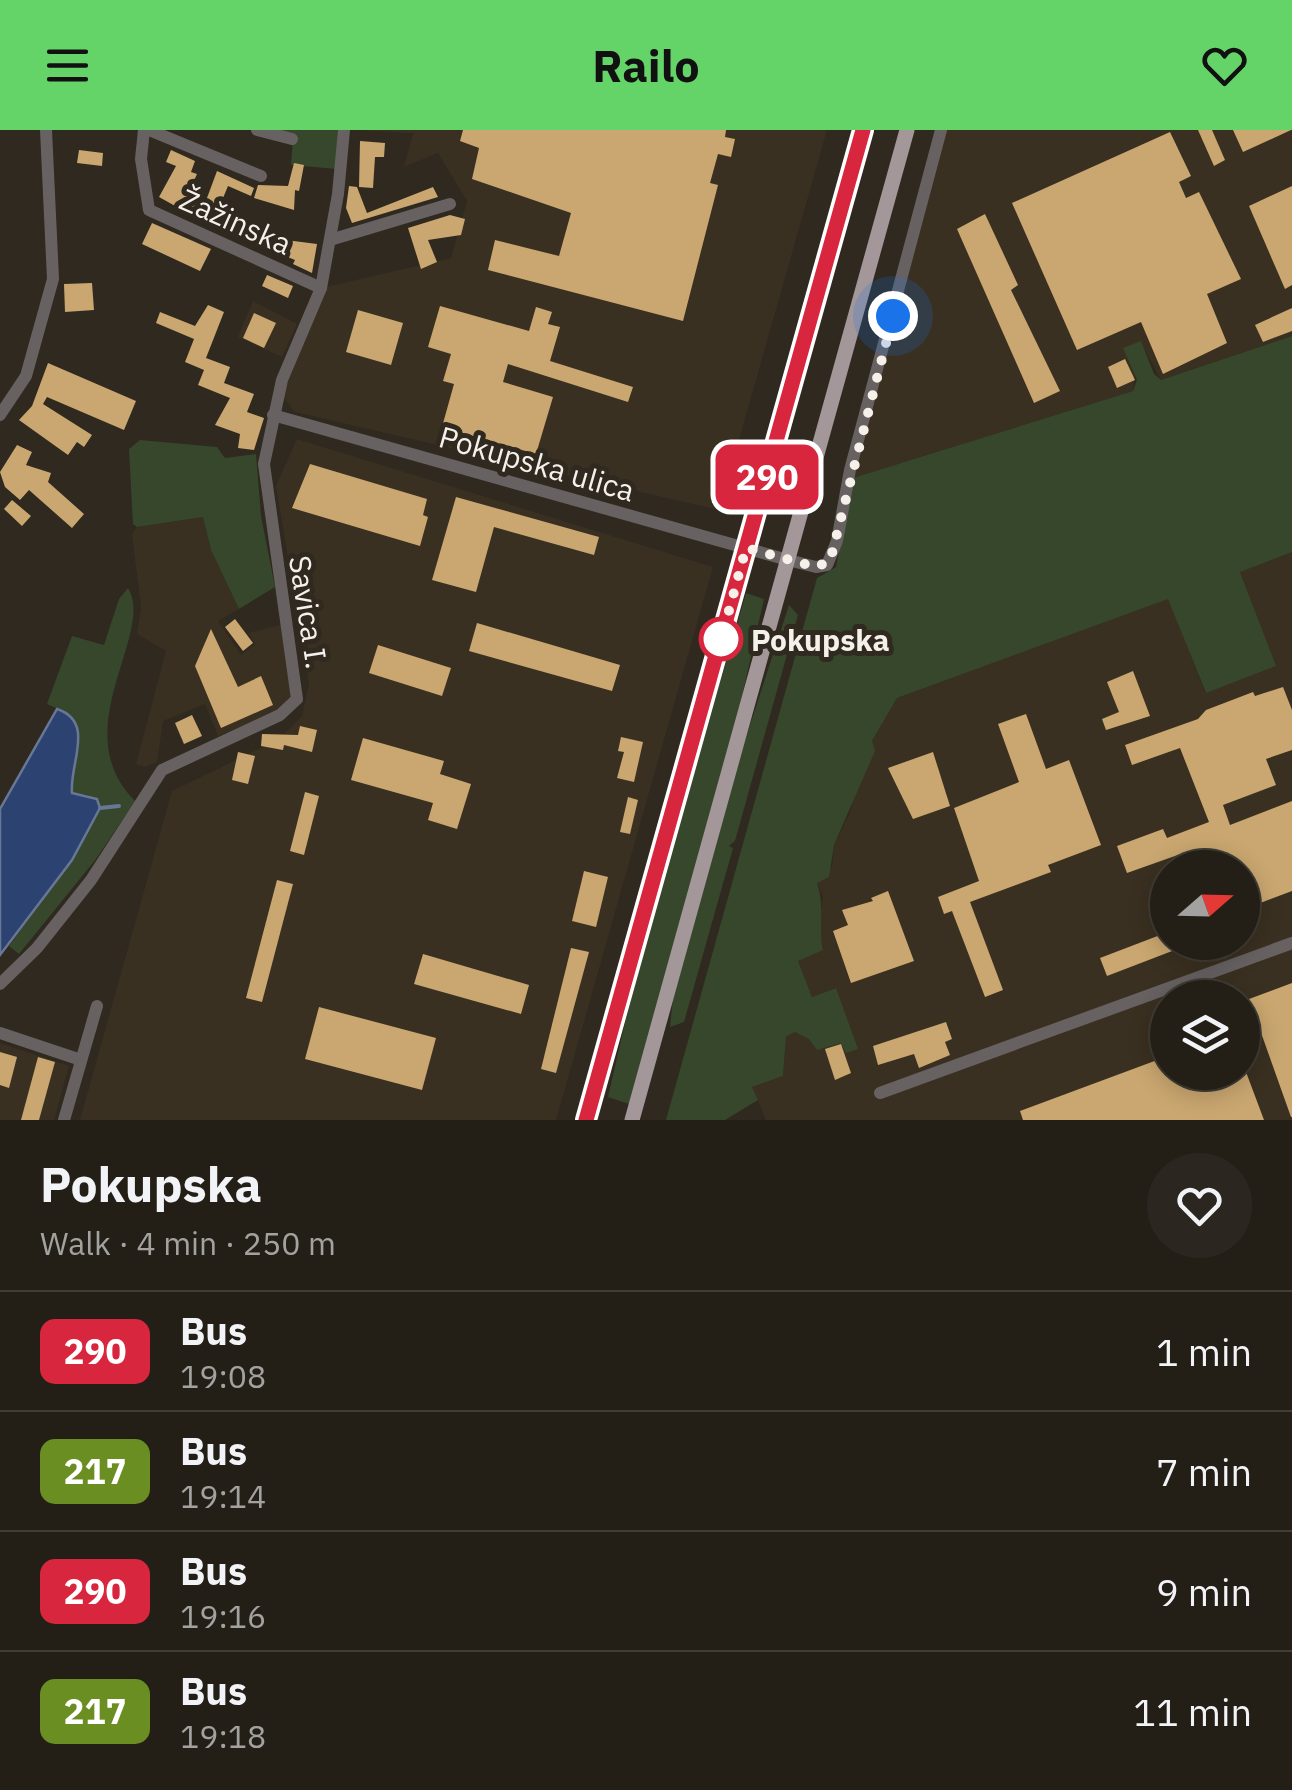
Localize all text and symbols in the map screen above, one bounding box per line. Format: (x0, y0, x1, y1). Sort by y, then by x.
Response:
text: Railo (592, 36, 700, 94)
icon: menu (40, 38, 95, 93)
icon: heart (1197, 38, 1252, 93)
street label: Žažinska (174, 179, 298, 263)
your location (868, 291, 918, 341)
street label: Pokupska ulica (435, 416, 639, 510)
line badge: 290 (710, 444, 824, 510)
text: 290 (735, 454, 799, 500)
street label: Savica I. (281, 553, 337, 671)
marker: Pokupska (700, 618, 742, 660)
place label: Pokupska (751, 620, 890, 659)
north arrow (1150, 850, 1260, 960)
map controls (1150, 850, 1260, 1090)
button: layers (1150, 980, 1260, 1090)
text: Pokupska (40, 1153, 262, 1215)
button: heart (1147, 1153, 1252, 1258)
text: Walk · 4 min · 250 m (40, 1222, 336, 1264)
text: Bus (180, 1306, 247, 1355)
text: 1 min (1156, 1327, 1252, 1376)
text: 290 (63, 1328, 127, 1374)
text: 19:08 (180, 1355, 266, 1397)
text: Bus (180, 1426, 247, 1475)
text: 7 min (1156, 1447, 1252, 1496)
text: 217 (63, 1448, 127, 1494)
text: 19:14 (180, 1475, 266, 1517)
text: Bus (180, 1546, 247, 1595)
text: 9 min (1156, 1567, 1252, 1616)
text: 290 (63, 1568, 127, 1614)
text: 19:16 (180, 1595, 266, 1637)
text: Bus (180, 1666, 247, 1715)
text: 11 min (1133, 1687, 1252, 1736)
text: 217 (63, 1688, 127, 1734)
text: 19:18 (180, 1715, 266, 1757)

